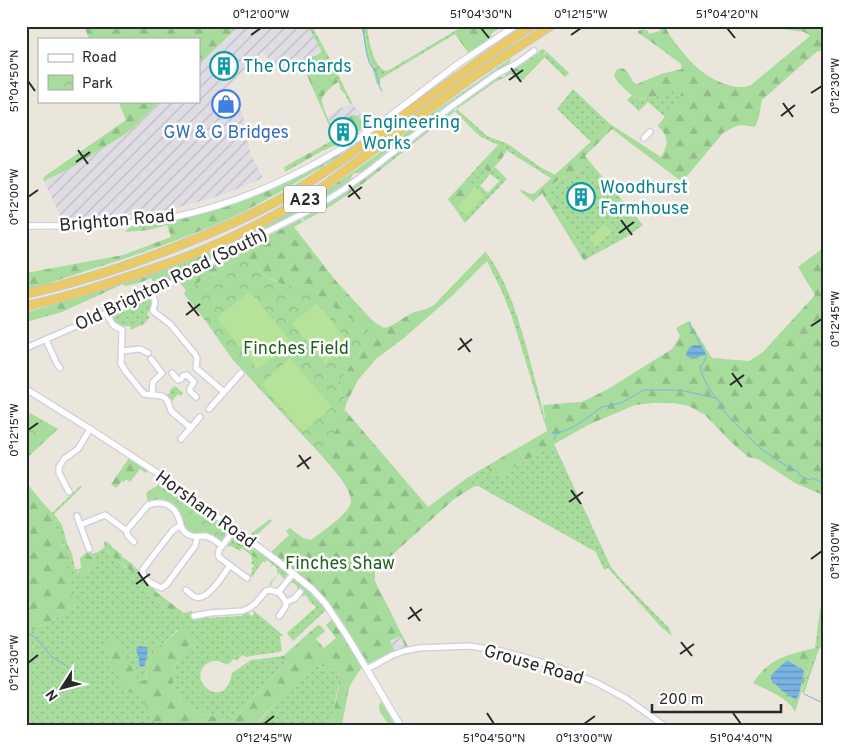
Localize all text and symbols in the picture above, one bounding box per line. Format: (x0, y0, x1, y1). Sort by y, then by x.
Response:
text: 0°12'00"W (232, 7, 290, 23)
text: 51°04'30"N (450, 7, 512, 23)
text: 0°12'15"W (554, 7, 608, 23)
text: 51°04'20"N (696, 7, 758, 23)
legend (38, 38, 200, 102)
text: 51°04'50"N (7, 49, 23, 113)
text: Road (82, 49, 117, 68)
building icon: The Orchards (209, 51, 239, 81)
place label: The Orchards (243, 56, 352, 79)
text: 0°12'30"W (828, 58, 844, 114)
text: Park (82, 75, 113, 94)
shop icon: GW & G Bridges (211, 89, 241, 119)
place label: Engineering Works (362, 112, 460, 156)
building icon: Engineering Works (328, 117, 358, 147)
place label: GW & G Bridges (163, 122, 289, 145)
text: 0°12'00"W (7, 168, 23, 226)
place label: Woodhurst Farmhouse (600, 177, 689, 221)
building icon: Woodhurst Farmhouse (566, 182, 596, 212)
road number: A23 (284, 185, 326, 212)
street label: Brighton Road (58, 205, 176, 238)
street label: Old Brighton Road (South) (72, 224, 272, 337)
text: 0°12'45"W (828, 291, 844, 347)
park label: Finches Field (243, 338, 349, 361)
text: 0°12'15"W (7, 403, 23, 457)
street label: Horsham Road (150, 466, 260, 554)
text: 0°13'00"W (828, 522, 844, 580)
park label: Finches Shaw (285, 553, 395, 576)
text: 0°12'30"W (7, 635, 23, 691)
street label: Grouse Road (481, 640, 586, 691)
north arrow (38, 664, 88, 714)
scale bar (652, 681, 780, 713)
text: N (43, 686, 63, 704)
text: 200 m (659, 691, 704, 710)
text: 0°12'45"W (236, 731, 292, 747)
text: 51°04'50"N (462, 731, 526, 747)
text: 0°13'00"W (555, 731, 613, 747)
text: 51°04'40"N (709, 731, 773, 747)

